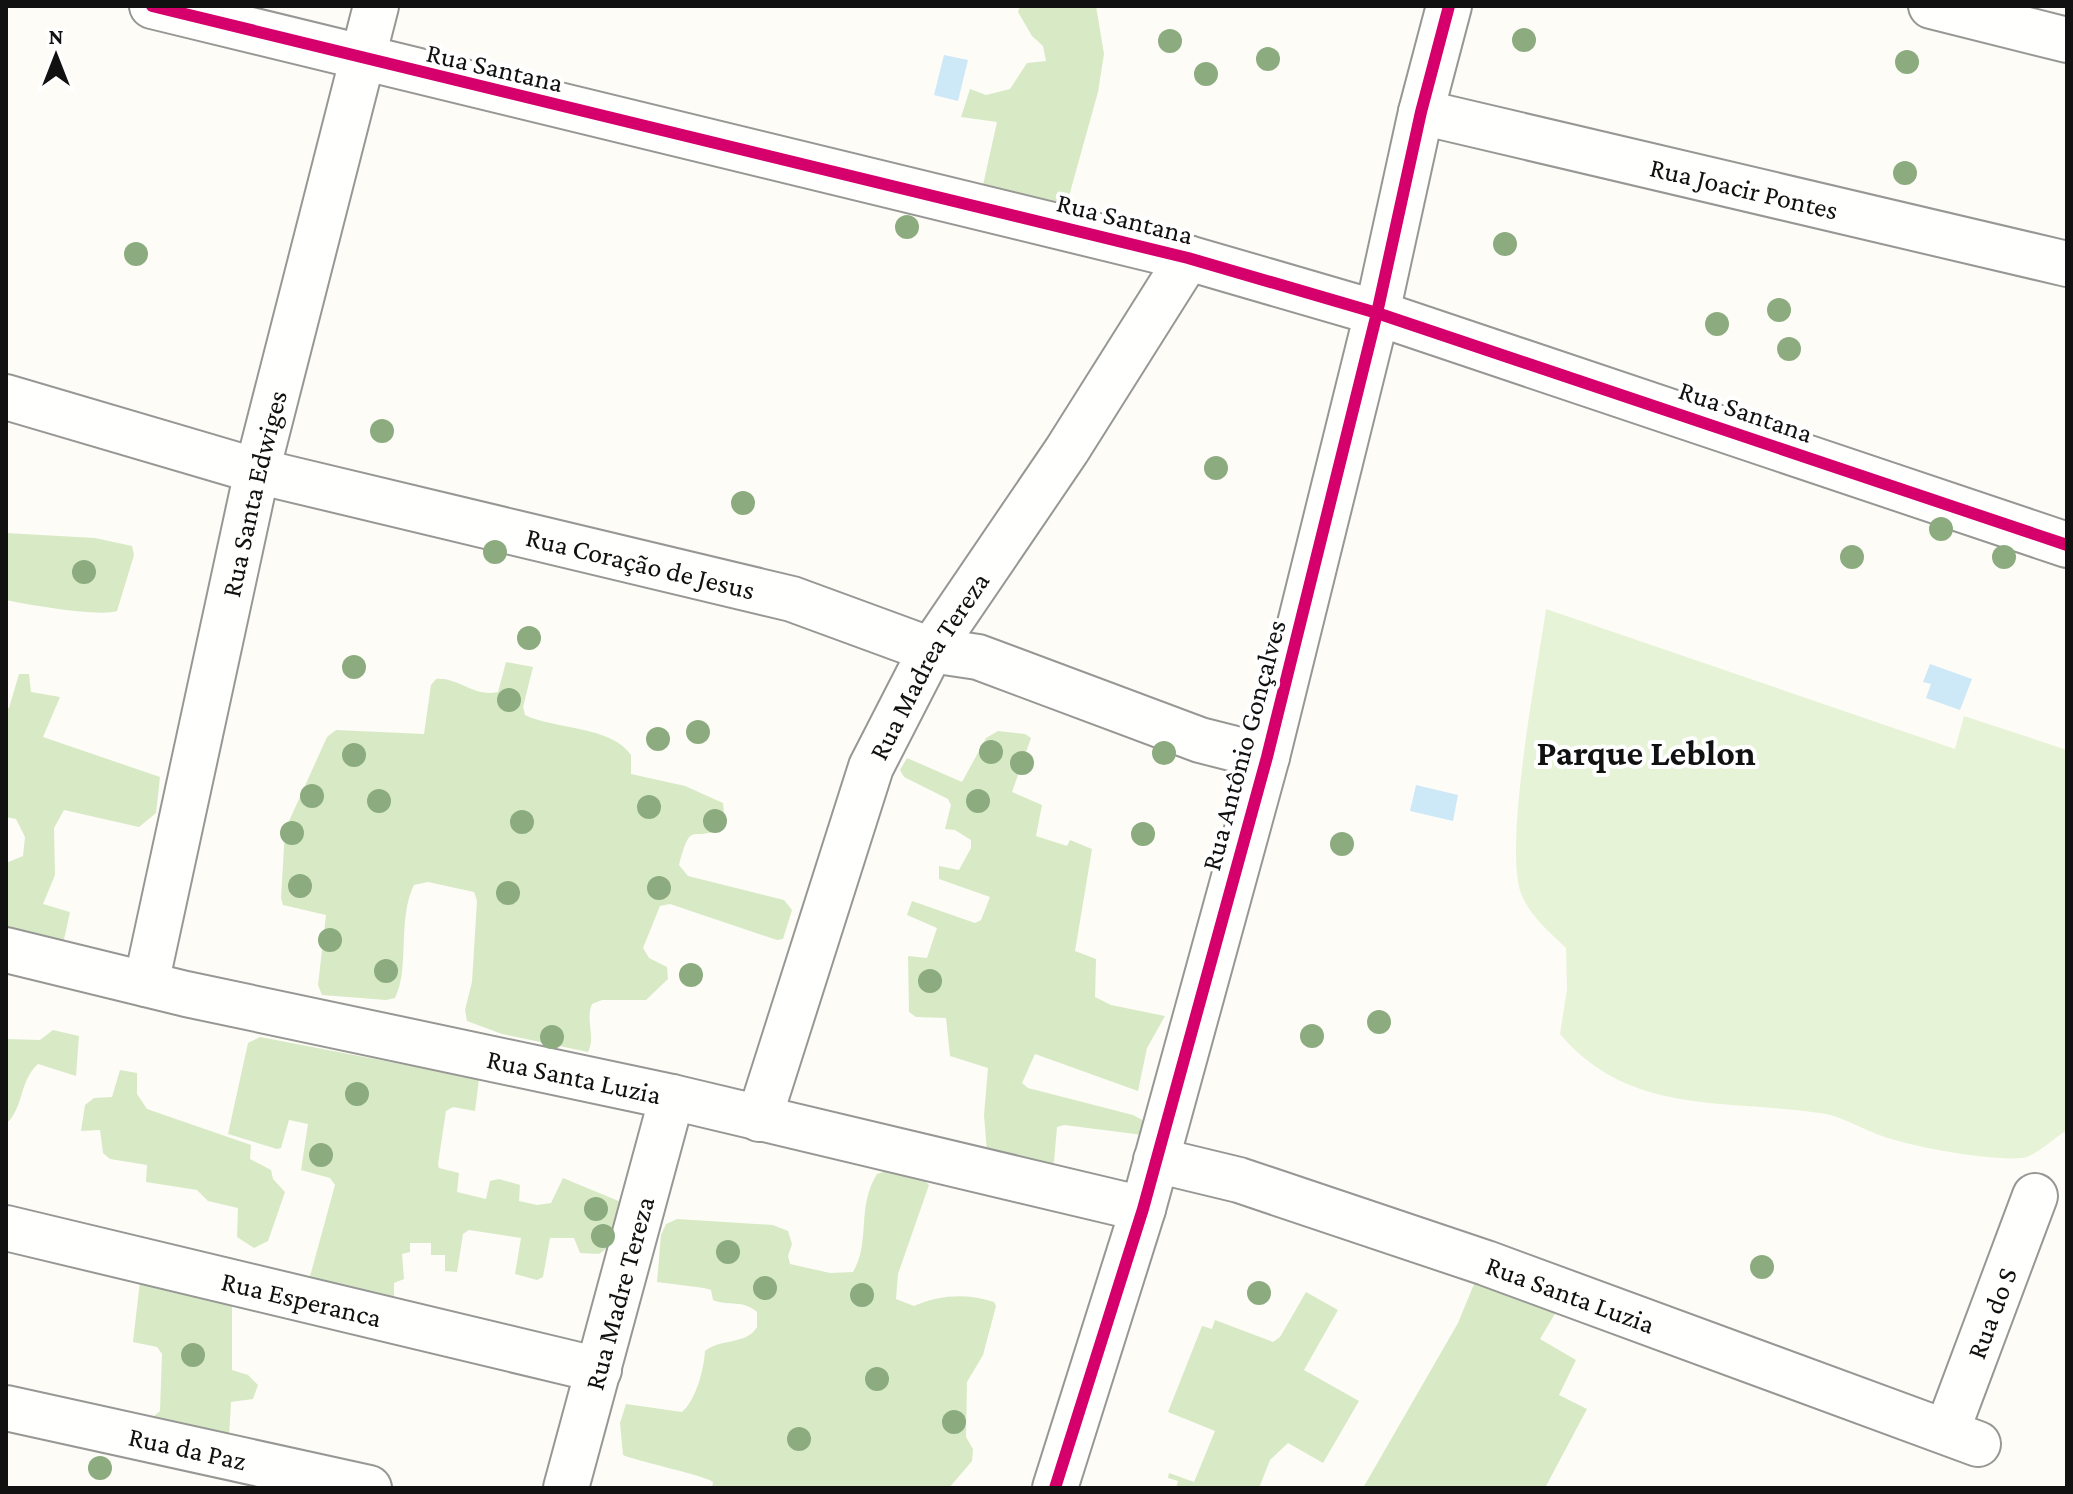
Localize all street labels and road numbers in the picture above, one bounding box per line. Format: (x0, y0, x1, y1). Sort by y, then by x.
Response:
street label: Rua Santana (423, 37, 566, 98)
street label: Rua Joacir Pontes (1647, 151, 1841, 226)
street label: Rua Santana (1053, 187, 1196, 250)
street label: Rua Santana (1675, 374, 1817, 449)
street label: Rua Santa Edwiges (215, 387, 293, 600)
street label: Rua Coração de Jesus (523, 521, 758, 606)
street label: Rua Madrea Tereza (862, 566, 996, 765)
street label: Rua Antônio Gonçalves (1195, 616, 1292, 874)
street label: Rua Santa Luzia (484, 1043, 664, 1110)
street label: Rua Madre Tereza (578, 1193, 660, 1393)
street label: Rua Santa Luzia (1482, 1249, 1659, 1340)
street label: Rua do S (1960, 1263, 2023, 1363)
street label: Rua Esperanca (218, 1265, 385, 1333)
street label: Rua da Paz (126, 1420, 249, 1477)

